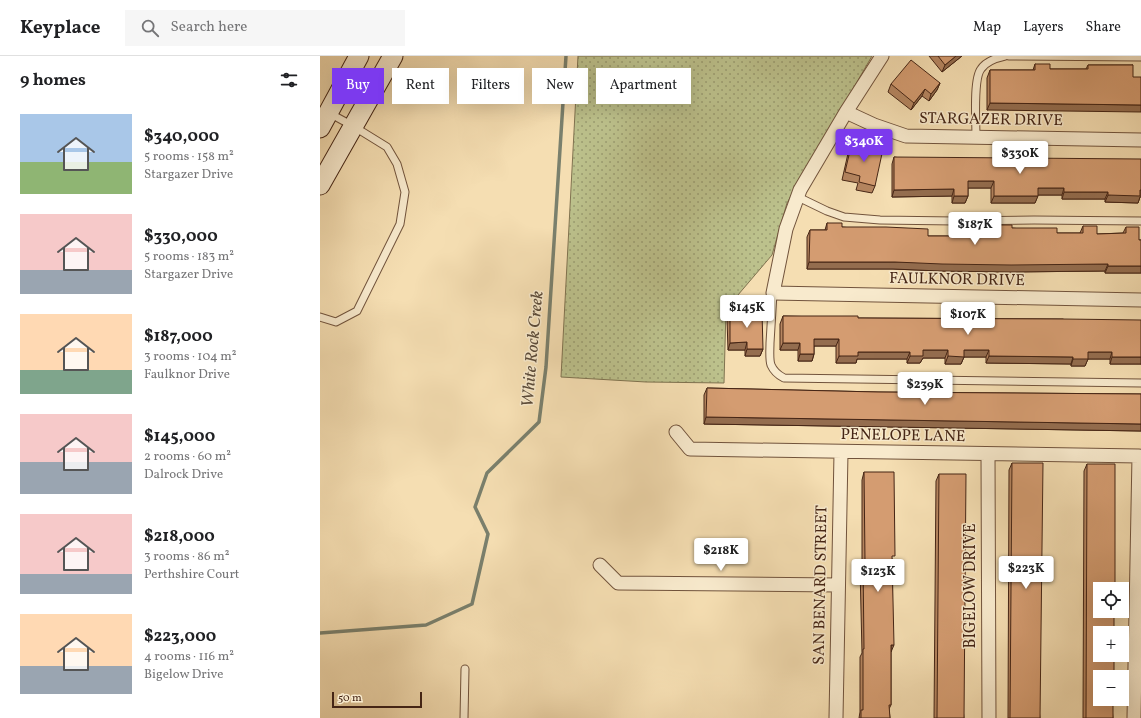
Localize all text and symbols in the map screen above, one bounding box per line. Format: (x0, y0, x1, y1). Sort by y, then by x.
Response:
search box (125, 10, 405, 46)
text: Keyplace (20, 15, 101, 41)
icon: search (139, 17, 161, 39)
text: Search here (171, 17, 247, 38)
text: Map (973, 18, 1001, 37)
text: Layers (1023, 18, 1063, 37)
text: Share (1085, 18, 1121, 37)
chip: Buy (332, 68, 384, 104)
chip: Rent (392, 68, 449, 104)
chip: Filters (457, 68, 524, 104)
chip: New (532, 68, 588, 104)
chip: Apartment (596, 68, 691, 104)
text: 9 homes (20, 69, 86, 92)
icon: filters (278, 69, 300, 91)
street label: STARGAZER DRIVE (919, 108, 1063, 132)
text: $340,000 (144, 125, 219, 148)
pin: $340K (836, 129, 892, 163)
icon: home (52, 130, 100, 178)
text: $340K (845, 133, 883, 151)
pin: $330K (992, 141, 1048, 175)
text: $330K (1001, 145, 1039, 163)
text: 5 rooms · 158 m² (144, 148, 234, 166)
text: Stargazer Drive (144, 166, 233, 184)
pin: $187K (947, 212, 1003, 246)
text: $187K (957, 216, 993, 234)
text: $330,000 (144, 225, 218, 248)
icon: home (52, 230, 100, 278)
text: 5 rooms · 183 m² (144, 248, 234, 266)
text: Stargazer Drive (144, 266, 233, 284)
street label: FAULKNOR DRIVE (889, 268, 1025, 292)
water label: White Rock Creek (516, 290, 550, 408)
pin: $145K (719, 295, 775, 329)
text: $145K (729, 299, 765, 317)
pin: $107K (940, 302, 996, 336)
text: $107K (950, 306, 986, 324)
text: $187,000 (144, 325, 213, 348)
icon: home (52, 330, 100, 378)
text: 3 rooms · 104 m² (144, 348, 237, 366)
text: Faulknor Drive (144, 366, 230, 384)
pin: $239K (897, 372, 953, 406)
text: $239K (907, 376, 943, 394)
street label: PENELOPE LANE (840, 424, 966, 448)
text: $145,000 (144, 425, 215, 448)
icon: home (52, 430, 100, 478)
text: 2 rooms · 60 m² (144, 448, 231, 466)
text: Dalrock Drive (144, 466, 223, 484)
street label: SAN BENARD STREET (809, 505, 833, 665)
street label: BIGELOW DRIVE (960, 523, 982, 649)
text: $218,000 (144, 525, 215, 548)
icon: home (52, 530, 100, 578)
pin: $218K (693, 538, 749, 572)
text: $218K (703, 542, 739, 560)
text: 3 rooms · 86 m² (144, 548, 229, 566)
pin: $223K (998, 556, 1054, 590)
pin: $123K (850, 559, 906, 593)
text: $223K (1008, 560, 1044, 578)
text: $123K (860, 563, 896, 581)
text: Perthshire Court (144, 566, 239, 584)
map controls (1093, 582, 1129, 706)
button: locate (1093, 582, 1129, 618)
text: $223,000 (144, 625, 216, 648)
button: + (1093, 626, 1129, 662)
icon: home (52, 630, 100, 678)
text: 4 rooms · 116 m² (144, 648, 234, 666)
text: Bigelow Drive (144, 666, 224, 684)
button: − (1093, 670, 1129, 706)
scale bar (332, 690, 422, 709)
text: 50 m (338, 691, 362, 706)

